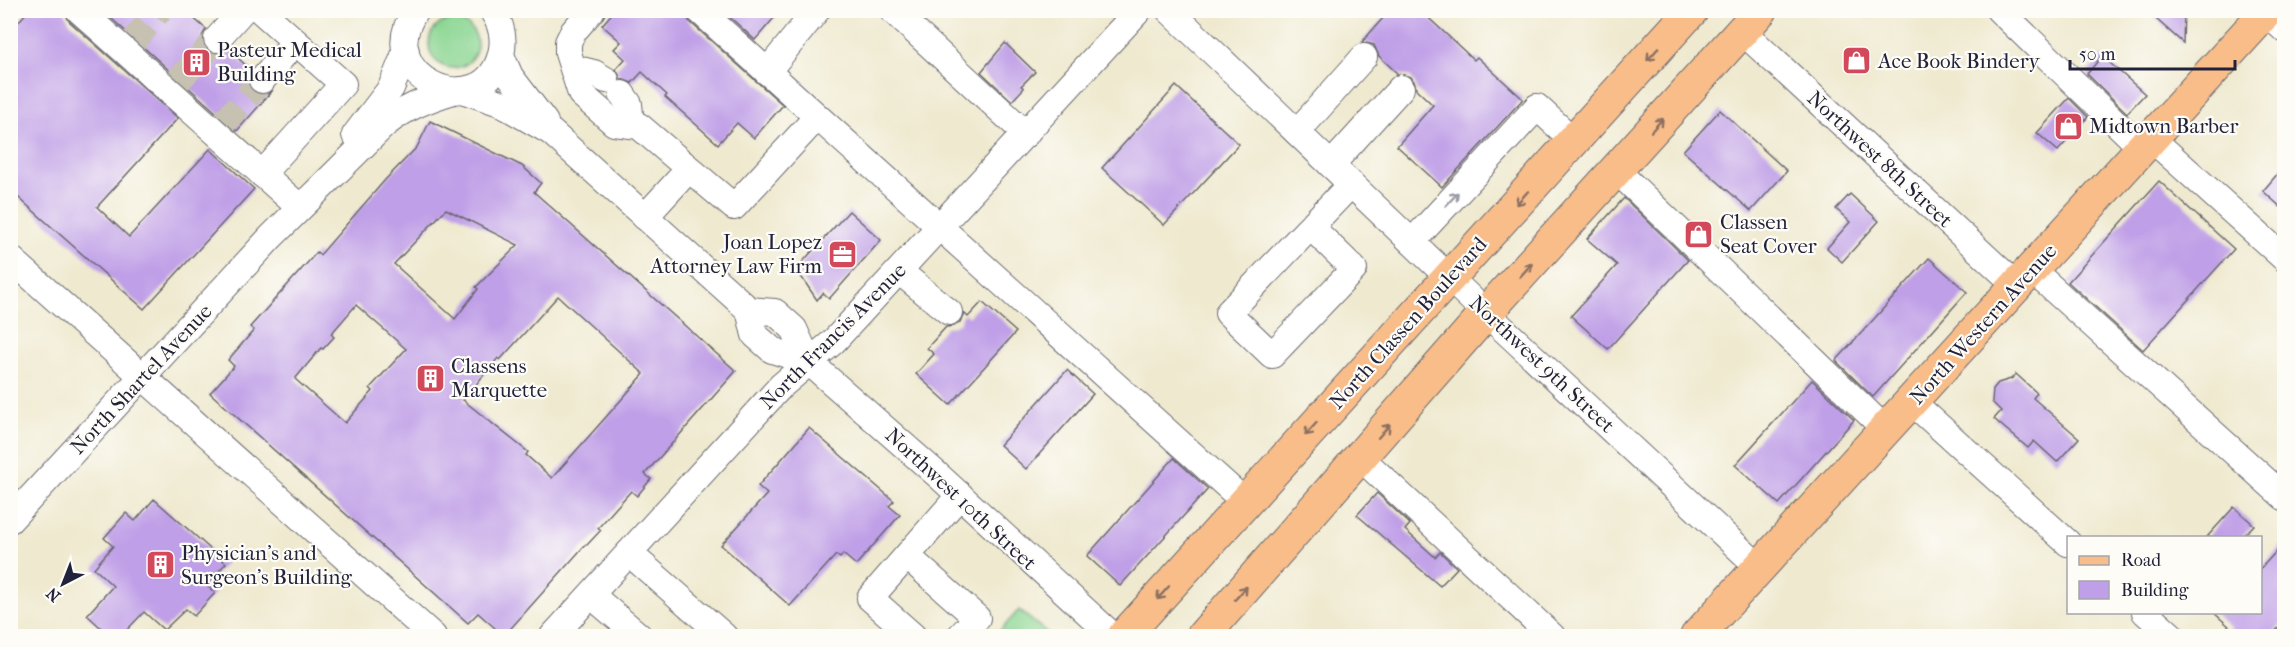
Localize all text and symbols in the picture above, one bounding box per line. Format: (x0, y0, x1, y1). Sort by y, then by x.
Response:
scale bar (2070, 33, 2235, 71)
place label: Pasteur Medical Building (217, 38, 362, 86)
text: 50 m (2079, 44, 2116, 65)
shop icon: Ace Book Bindery (1841, 45, 1873, 77)
building icon: Pasteur Medical Building (180, 46, 212, 78)
one-way arrow (1646, 46, 1660, 61)
place label: Ace Book Bindery (1877, 49, 2041, 73)
street label: Northwest 8th Street (1803, 86, 1958, 233)
shop icon: Midtown Barber (2052, 110, 2084, 142)
place label: Midtown Barber (2089, 114, 2238, 138)
one-way arrow (1650, 118, 1664, 133)
one-way arrow (1515, 190, 1529, 205)
one-way arrow (1445, 192, 1459, 207)
place label: Classen Seat Cover (1720, 210, 1817, 258)
shop icon: Classen Seat Cover (1683, 218, 1715, 250)
place label: Joan Lopez Attorney Law Firm (649, 230, 823, 278)
street label: North Classen Boulevard (1324, 232, 1492, 414)
office icon: Joan Lopez Attorney Law Firm (827, 238, 859, 270)
street label: North Western Avenue (1905, 239, 2061, 409)
street label: North Francis Avenue (755, 258, 911, 414)
one-way arrow (1519, 262, 1533, 277)
street label: Northwest 9th Street (1465, 291, 1620, 438)
street label: North Shartel Avenue (65, 299, 217, 459)
place label: Classens Marquette (451, 354, 547, 402)
building icon: Classens Marquette (414, 362, 446, 394)
one-way arrow (1304, 422, 1318, 437)
street label: Northwest 10th Street (881, 423, 1042, 575)
one-way arrow (1377, 424, 1391, 439)
legend (2067, 536, 2262, 614)
place label: Physician's and Surgeon's Building (181, 541, 353, 589)
building icon: Physician's and Surgeon's Building (144, 549, 176, 581)
text: Road (2121, 550, 2161, 571)
north arrow (33, 554, 93, 614)
text: Building (2121, 580, 2189, 601)
text: N (42, 583, 64, 606)
one-way arrow (1156, 585, 1170, 600)
one-way arrow (1234, 586, 1248, 601)

